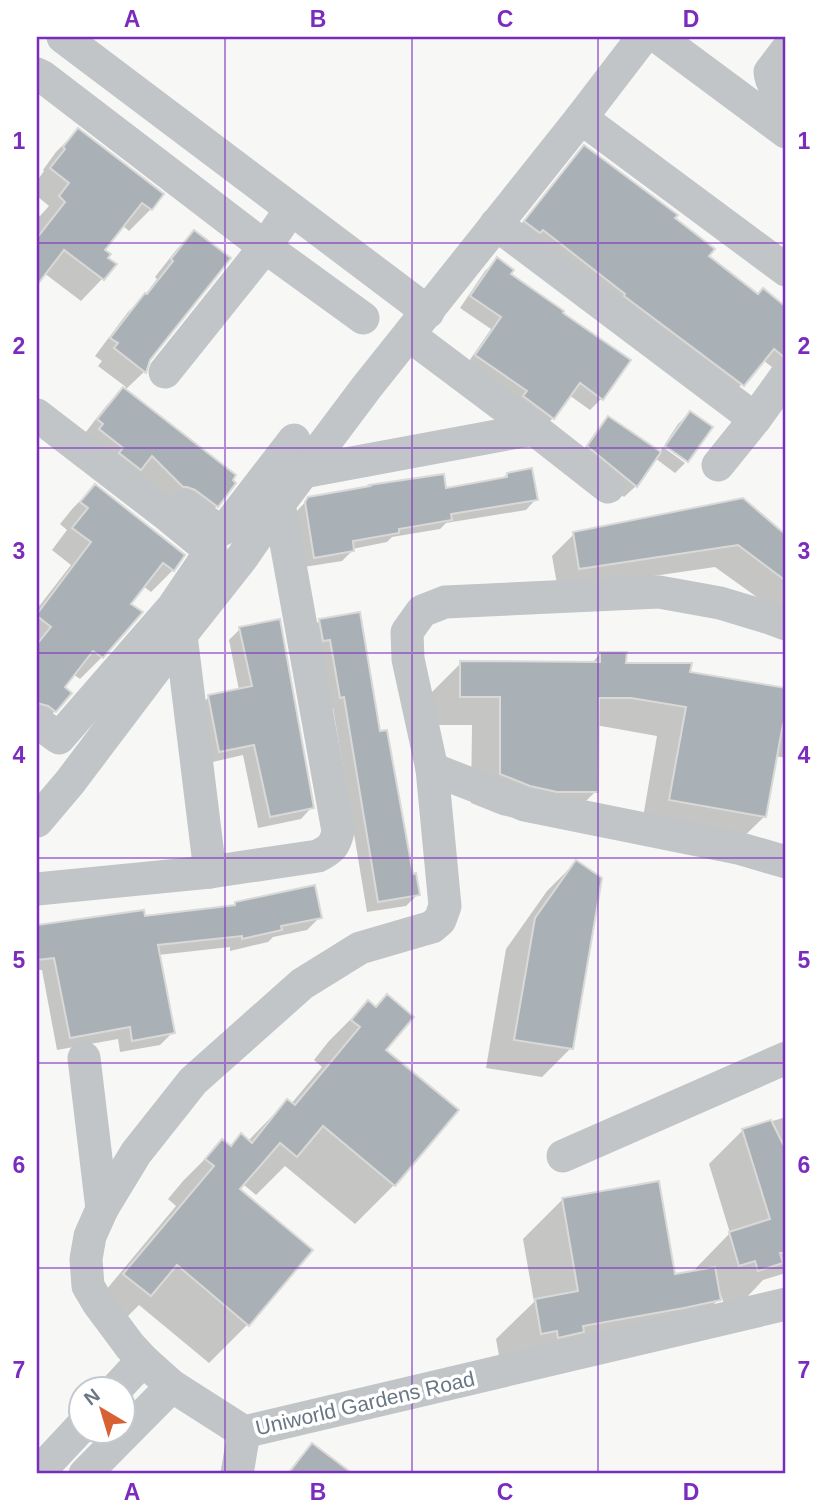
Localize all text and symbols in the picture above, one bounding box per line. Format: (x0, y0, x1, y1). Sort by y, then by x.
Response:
text: A (124, 6, 140, 32)
text: B (310, 6, 326, 32)
text: C (497, 6, 513, 32)
text: D (683, 6, 699, 32)
text: 1 (13, 128, 26, 154)
text: 1 (798, 128, 811, 154)
text: 2 (13, 333, 25, 359)
text: 2 (798, 333, 810, 359)
text: 3 (13, 538, 25, 564)
text: 3 (798, 538, 810, 564)
text: 4 (13, 742, 26, 768)
text: 4 (798, 742, 811, 768)
text: 5 (13, 947, 26, 973)
text: 5 (798, 947, 811, 973)
text: 6 (13, 1152, 25, 1178)
text: 6 (798, 1152, 810, 1178)
text: 7 (13, 1357, 25, 1383)
text: 7 (798, 1357, 810, 1383)
street label: Uniworld Gardens Road (253, 1367, 477, 1439)
north arrow (66, 1374, 136, 1444)
text: N (80, 1384, 104, 1409)
text: A (124, 1479, 140, 1505)
text: B (310, 1479, 326, 1505)
text: C (497, 1479, 513, 1505)
text: D (683, 1479, 699, 1505)

